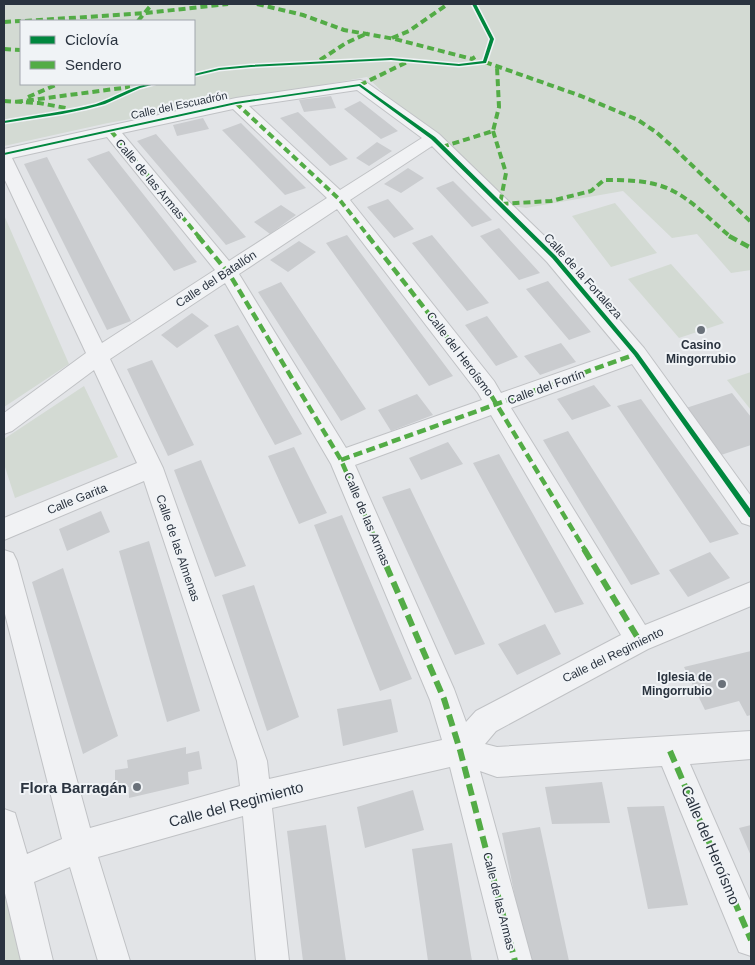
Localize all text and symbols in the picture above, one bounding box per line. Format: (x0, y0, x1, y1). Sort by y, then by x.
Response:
legend (20, 20, 195, 85)
text: Ciclovía (65, 31, 119, 48)
text: Sendero (65, 56, 122, 73)
street label: Calle del Escuadrón (130, 89, 228, 121)
street label: Calle de las Armas (112, 136, 188, 222)
street label: Calle de la Fortaleza (541, 230, 625, 322)
street label: Calle del Batallón (173, 248, 259, 310)
street label: Calle del Heroísmo (424, 309, 496, 399)
marker: Casino Mingorrubio (695, 324, 707, 336)
place label: Casino Mingorrubio (666, 338, 736, 366)
street label: Calle del Fortín (505, 367, 587, 407)
street label: Calle de las Armas (341, 470, 393, 568)
street label: Calle Garita (45, 481, 109, 517)
street label: Calle de las Almenas (153, 493, 203, 603)
street label: Calle del Regimiento (560, 624, 666, 686)
place label: Iglesia de Mingorrubio (642, 670, 712, 698)
marker: Iglesia de Mingorrubio (716, 678, 728, 690)
street label: Calle del Regimiento (167, 778, 305, 830)
place label: Flora Barragán (20, 779, 127, 796)
marker: Flora Barragán (131, 781, 143, 793)
street label: Calle del Heroísmo (678, 783, 744, 907)
street label: Calle de las Armas (480, 851, 518, 951)

